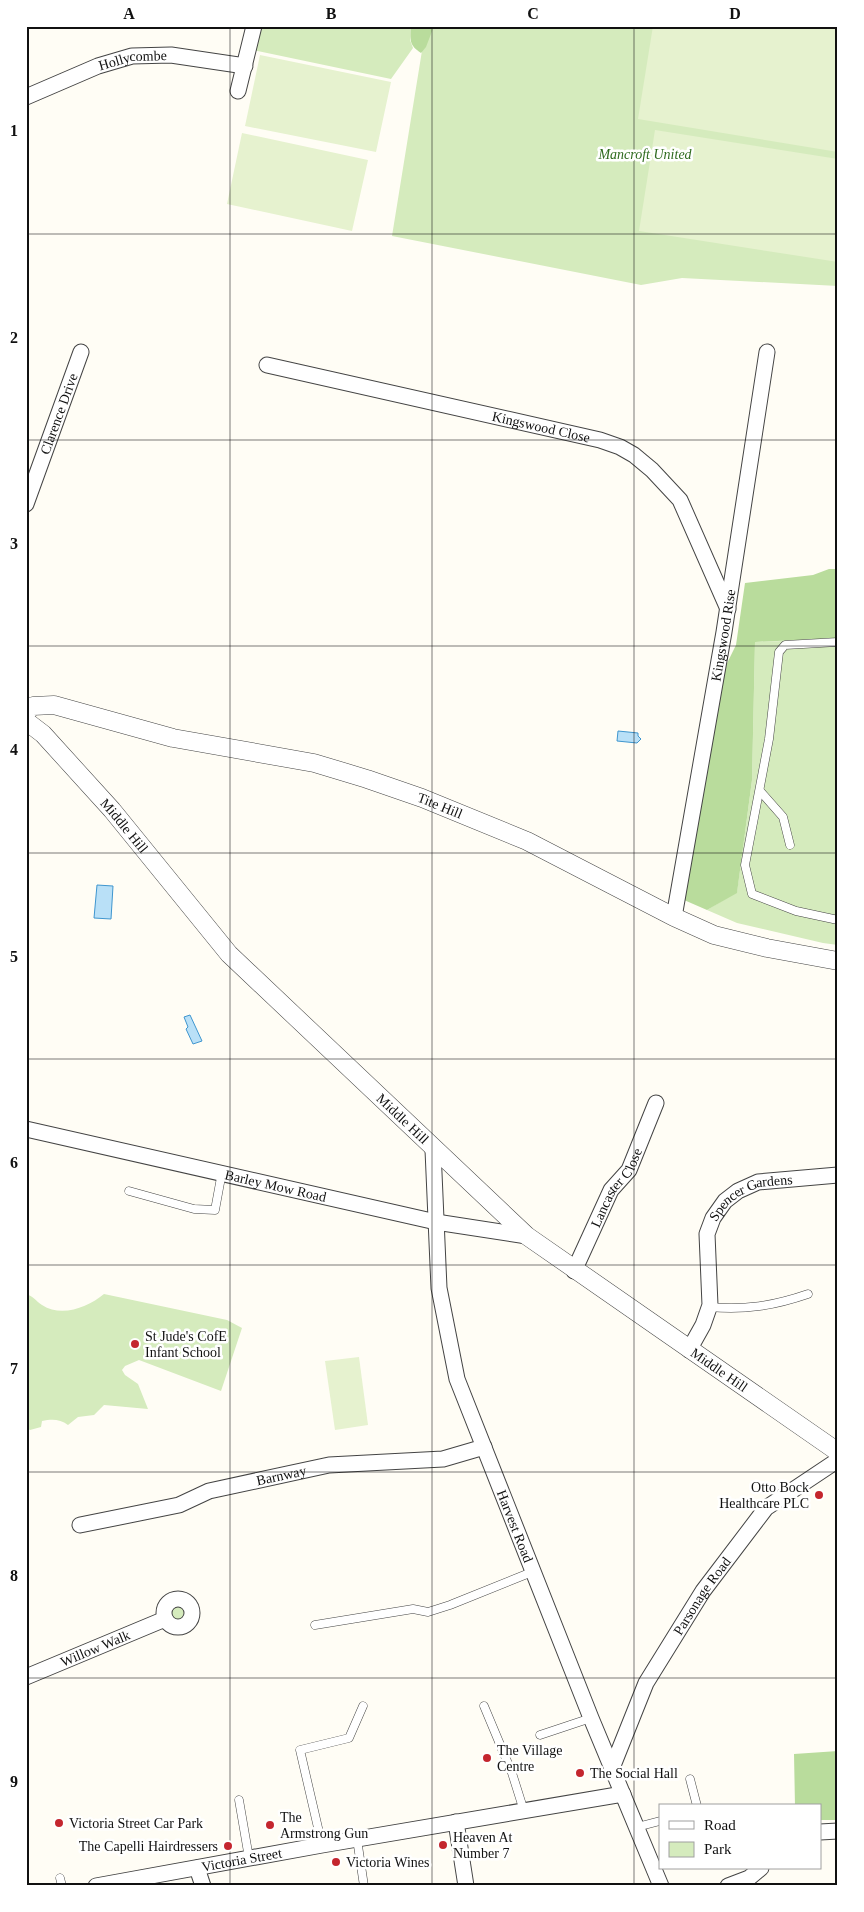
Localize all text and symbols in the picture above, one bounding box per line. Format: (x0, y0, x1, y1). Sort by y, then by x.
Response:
text: A (123, 5, 135, 22)
text: B (326, 5, 337, 22)
text: C (527, 5, 539, 22)
text: D (729, 5, 741, 22)
street label: Hollycombe (97, 48, 167, 73)
text: 1 (10, 122, 18, 139)
park label: Mancroft United (597, 147, 693, 162)
text: 2 (10, 329, 18, 346)
street label: Clarence Drive (38, 371, 81, 457)
street label: Kingswood Close (491, 409, 591, 446)
text: 3 (10, 535, 18, 552)
street label: Kingswood Rise (708, 588, 738, 682)
text: 4 (10, 741, 18, 758)
street label: Tite Hill (415, 790, 465, 822)
street label: Middle Hill (97, 796, 151, 856)
text: 5 (10, 948, 18, 965)
street label: Middle Hill (374, 1091, 432, 1147)
street label: Lancaster Close (588, 1146, 645, 1230)
text: 6 (10, 1154, 18, 1171)
street label: Barley Mow Road (223, 1167, 328, 1205)
street label: Spencer Gardens (706, 1172, 793, 1224)
place label: St Jude's CofE Infant School (145, 1329, 227, 1360)
marker: St Jude's CofE Infant School (129, 1338, 141, 1350)
street label: Middle Hill (688, 1345, 750, 1395)
text: 7 (10, 1360, 18, 1377)
street label: Barnway (255, 1463, 308, 1489)
place label: Otto Bock Healthcare PLC (719, 1480, 809, 1511)
street label: Harvest Road (494, 1488, 536, 1565)
marker: Otto Bock Healthcare PLC (813, 1489, 825, 1501)
street label: Parsonage Road (671, 1554, 734, 1638)
text: 8 (10, 1567, 18, 1584)
street label: Willow Walk (58, 1627, 132, 1670)
place label: The Village Centre (497, 1743, 562, 1774)
marker: The Village Centre (481, 1752, 493, 1764)
place label: The Social Hall (590, 1766, 678, 1781)
marker: The Social Hall (574, 1767, 586, 1779)
text: 9 (10, 1773, 18, 1790)
legend (659, 1804, 822, 1870)
place label: The Armstrong Gun (280, 1810, 368, 1841)
place label: Victoria Street Car Park (69, 1816, 203, 1831)
marker: Victoria Street Car Park (53, 1817, 65, 1829)
text: Road (704, 1817, 736, 1833)
marker: The Armstrong Gun (264, 1819, 276, 1831)
place label: Heaven At Number 7 (453, 1830, 513, 1861)
place label: The Capelli Hairdressers (79, 1839, 218, 1854)
marker: Heaven At Number 7 (437, 1839, 449, 1851)
marker: The Capelli Hairdressers (222, 1840, 234, 1852)
text: Park (704, 1841, 732, 1857)
street label: Victoria Street (200, 1845, 283, 1875)
place label: Victoria Wines (346, 1855, 429, 1870)
marker: Victoria Wines (330, 1856, 342, 1868)

